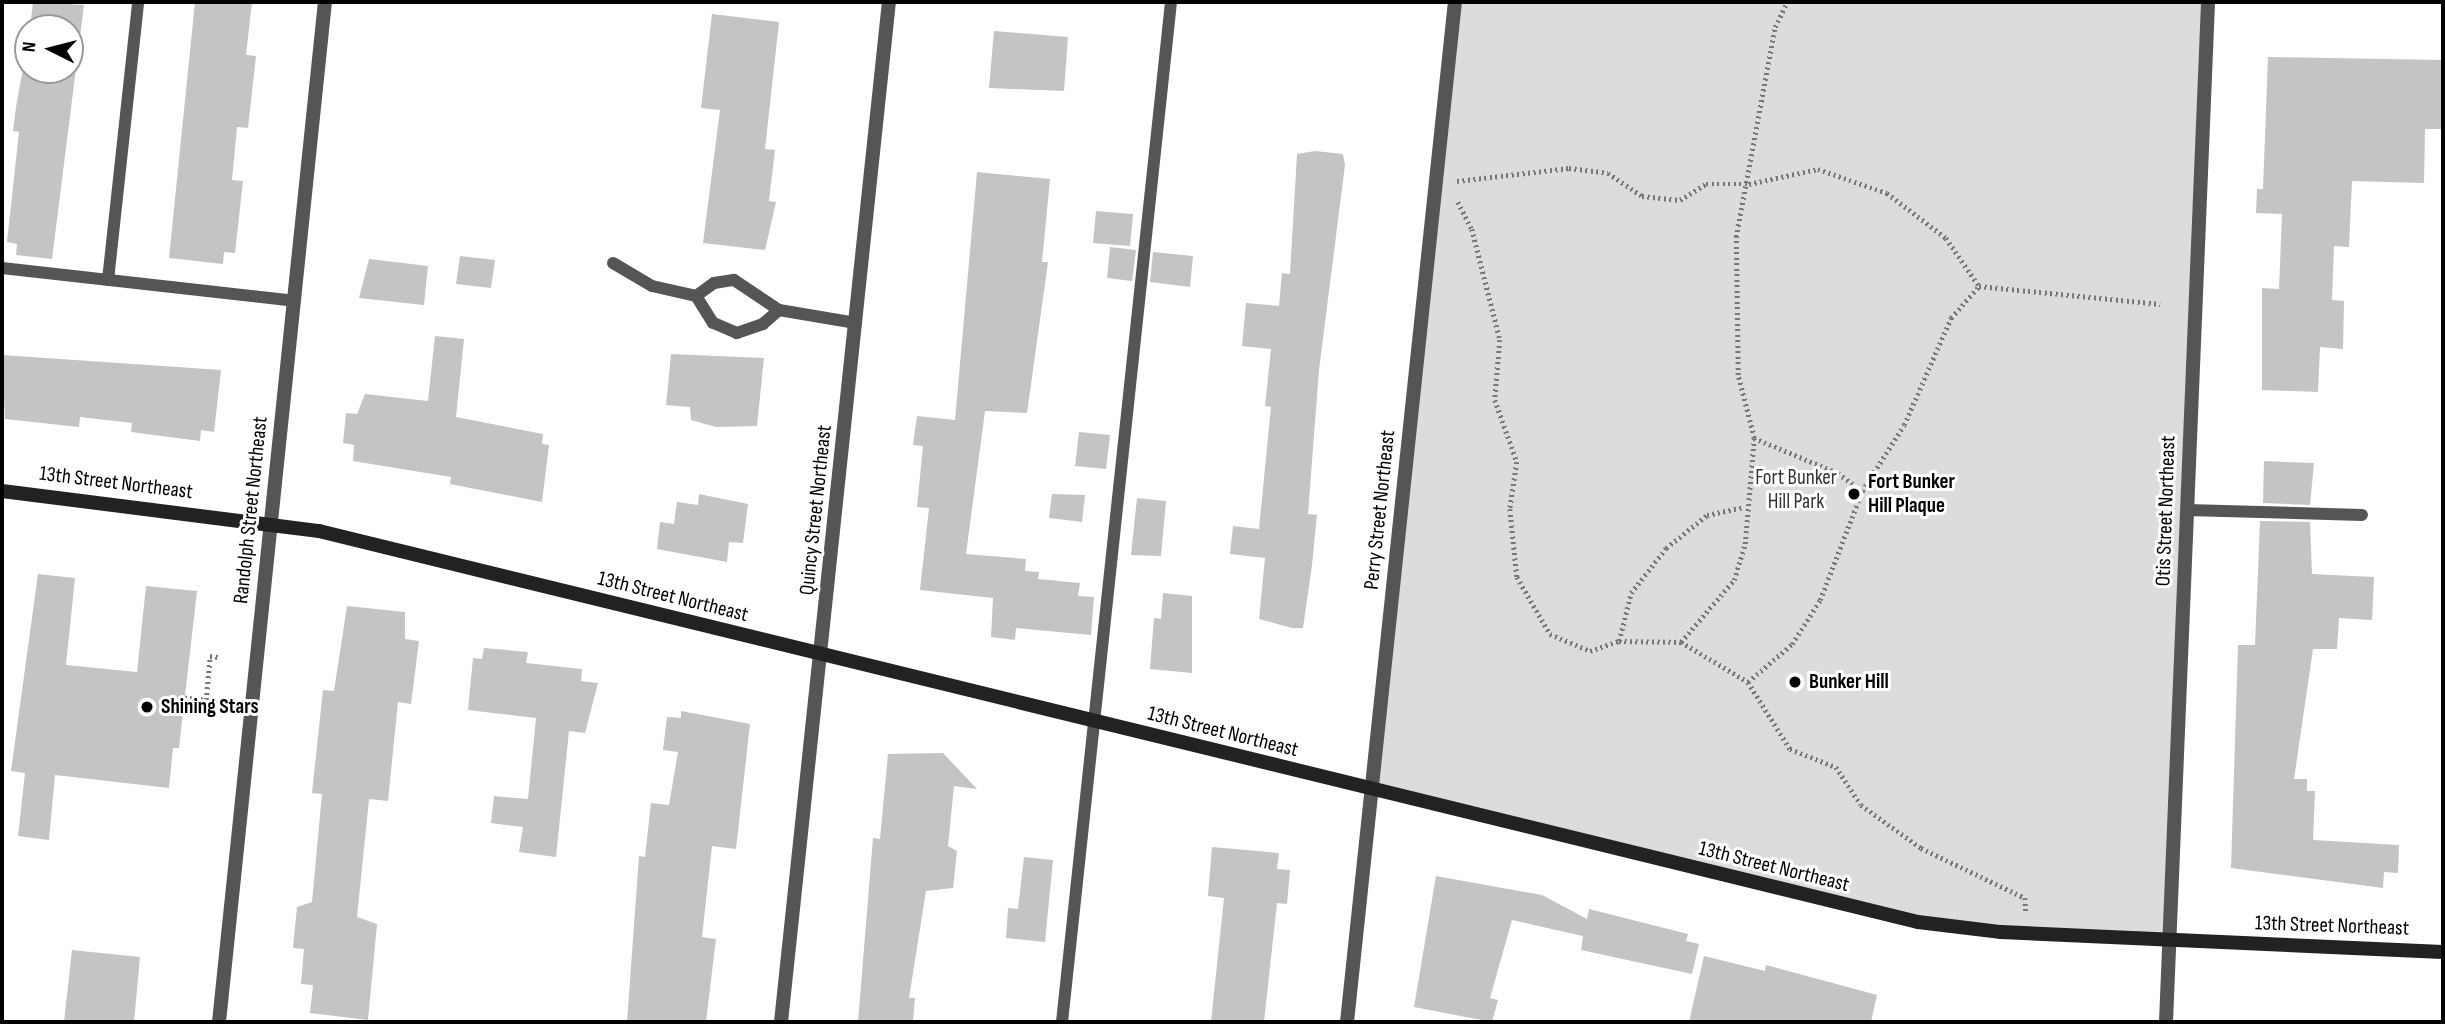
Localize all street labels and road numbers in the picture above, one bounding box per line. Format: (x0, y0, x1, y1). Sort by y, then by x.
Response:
street label: Randolph Street Northeast (229, 415, 273, 605)
street label: Quincy Street Northeast (795, 424, 837, 596)
street label: Perry Street Northeast (1359, 429, 1401, 591)
street label: Otis Street Northeast (2151, 435, 2181, 587)
street label: 13th Street Northeast (38, 461, 194, 505)
street label: 13th Street Northeast (595, 566, 751, 628)
street label: 13th Street Northeast (1145, 701, 1301, 763)
street label: 13th Street Northeast (1696, 836, 1852, 898)
street label: 13th Street Northeast (2255, 911, 2409, 941)

